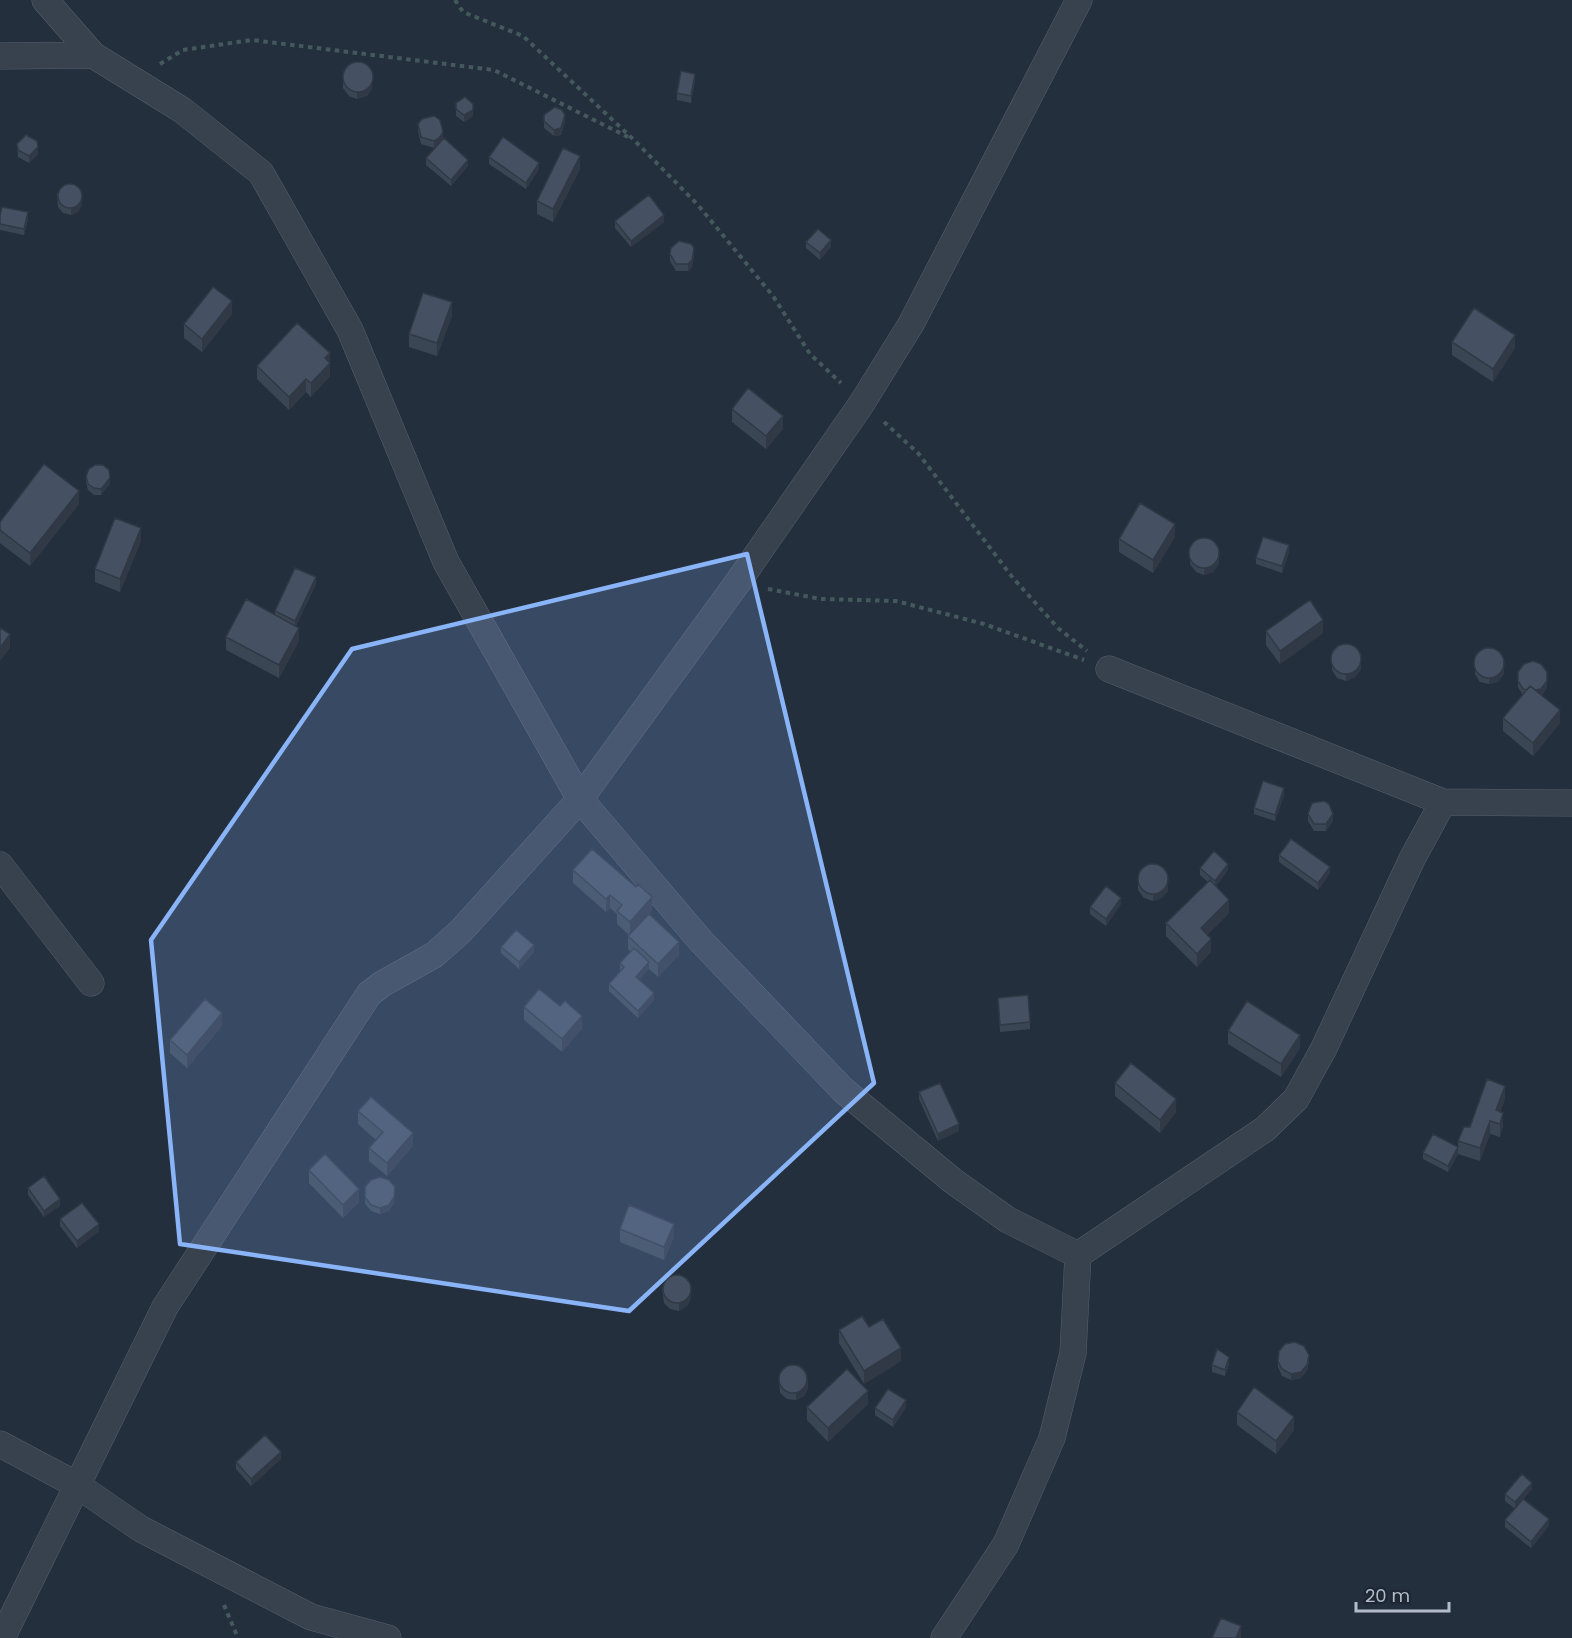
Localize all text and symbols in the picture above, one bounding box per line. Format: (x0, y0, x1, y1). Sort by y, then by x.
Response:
scale bar (1356, 1575, 1449, 1613)
text: 20 m (1365, 1583, 1410, 1608)

